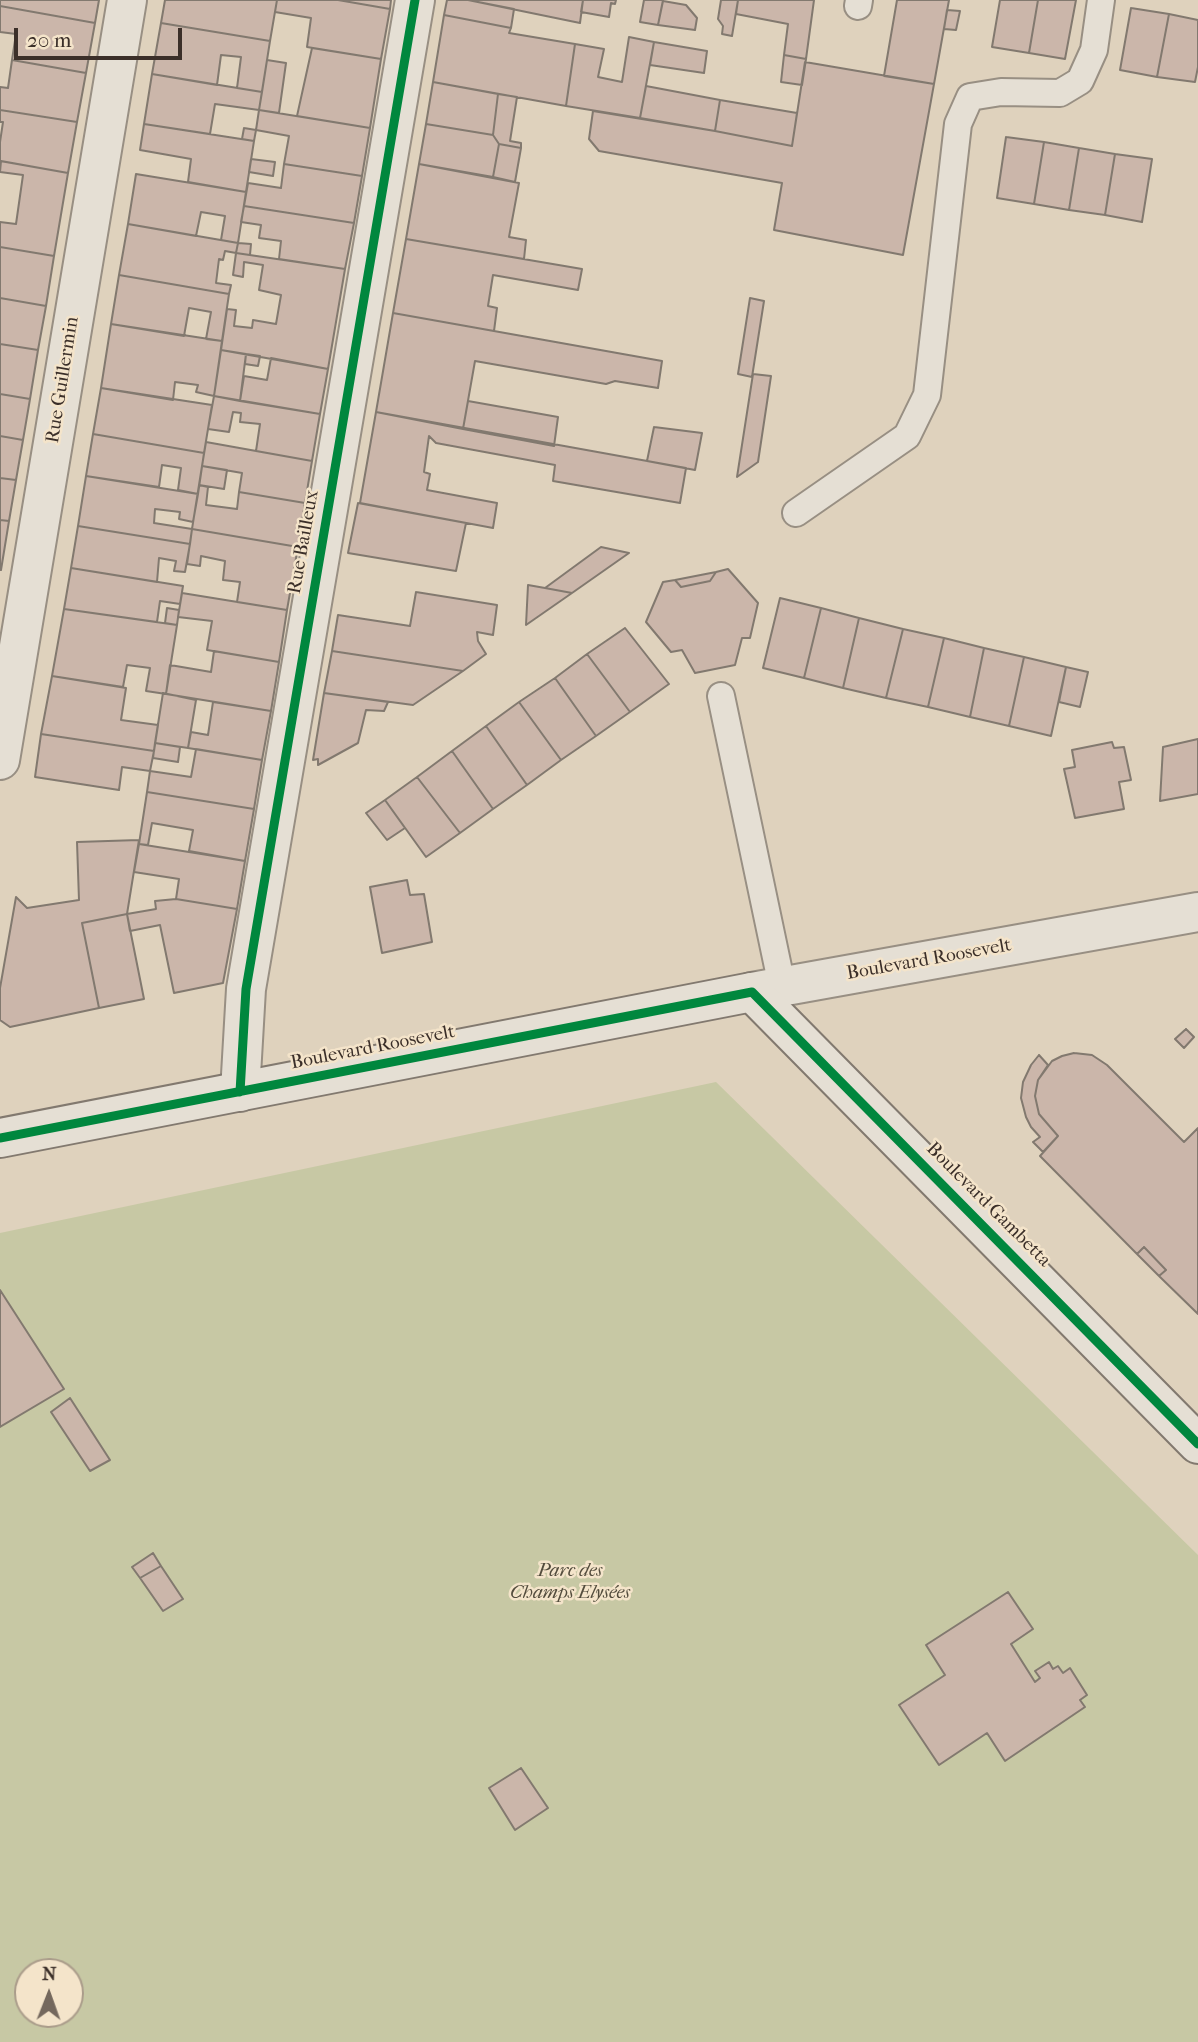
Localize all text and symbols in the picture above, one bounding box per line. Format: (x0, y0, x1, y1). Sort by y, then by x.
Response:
scale bar (18, 14, 186, 58)
text: 20 m (27, 28, 71, 52)
street label: Rue Guillermin (42, 315, 84, 445)
street label: Rue Bailleux (284, 488, 324, 596)
street label: Boulevard Roosevelt (845, 934, 1013, 986)
street label: Boulevard Roosevelt (289, 1021, 457, 1075)
street label: Boulevard Gambetta (921, 1138, 1055, 1272)
park label: Parc des Champs Elysées (510, 1560, 630, 1604)
north arrow (14, 1958, 84, 2028)
text: N (42, 1963, 57, 1985)

